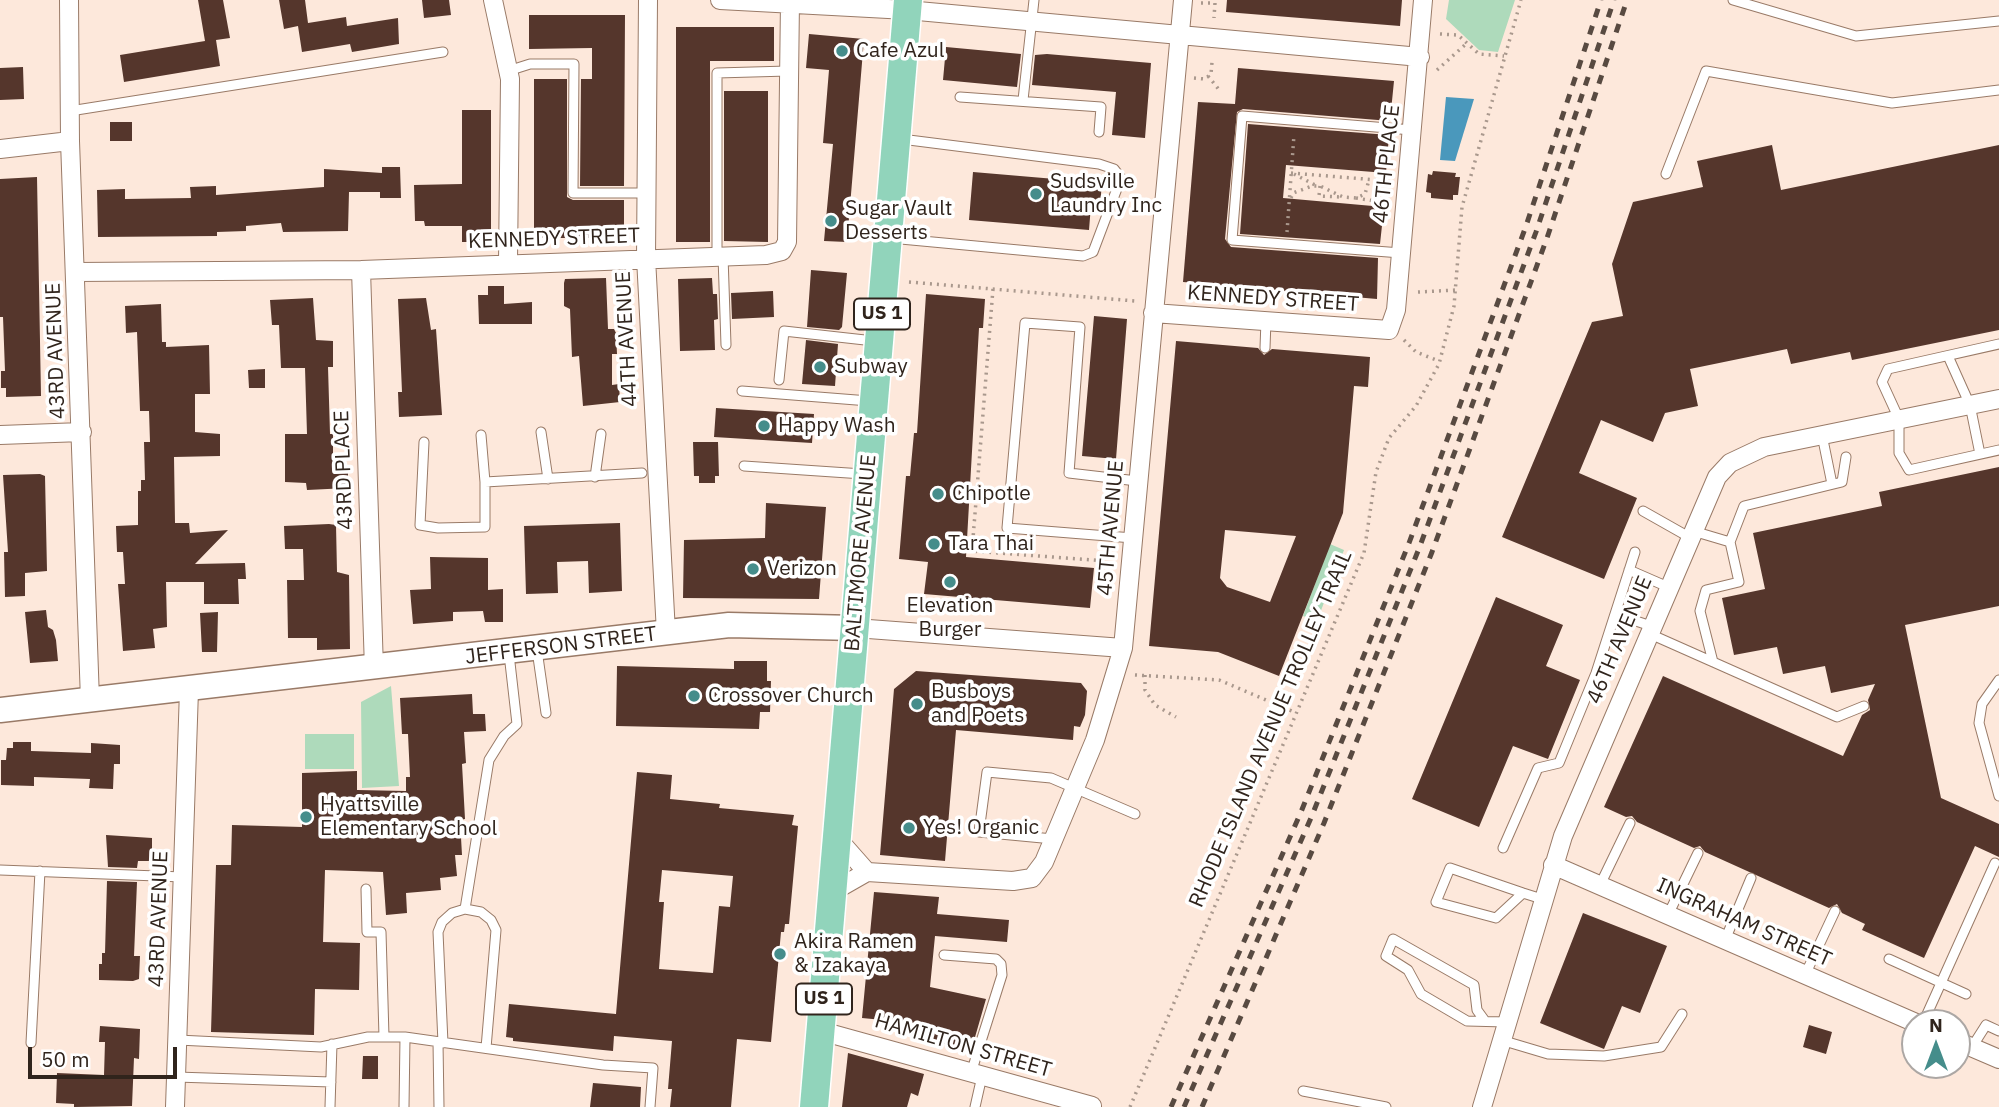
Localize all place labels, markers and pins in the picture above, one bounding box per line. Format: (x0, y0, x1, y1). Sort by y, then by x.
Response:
place label: Cafe Azul (856, 38, 945, 64)
marker: Cafe Azul (834, 43, 850, 59)
place label: Sudsville Laundry Inc (1050, 169, 1162, 219)
marker: Sudsville Laundry Inc (1028, 186, 1044, 202)
place label: Sugar Vault Desserts (845, 196, 952, 246)
marker: Sugar Vault Desserts (823, 213, 839, 229)
place label: Subway (834, 354, 908, 380)
marker: Subway (812, 359, 828, 375)
place label: Happy Wash (778, 413, 896, 439)
marker: Happy Wash (756, 418, 772, 434)
place label: Chipotle (952, 481, 1031, 507)
marker: Chipotle (930, 486, 946, 502)
place label: Tara Thai (948, 531, 1034, 557)
marker: Tara Thai (926, 536, 942, 552)
place label: Verizon (767, 556, 837, 582)
marker: Verizon (745, 561, 761, 577)
marker: Elevation Burger (942, 574, 958, 590)
place label: Elevation Burger (907, 593, 993, 643)
place label: Busboys and Poets (931, 679, 1024, 729)
place label: Crossover Church (708, 683, 874, 709)
marker: Crossover Church (686, 688, 702, 704)
marker: Busboys and Poets (909, 696, 925, 712)
place label: Hyattsville Elementary School (320, 792, 497, 842)
marker: Hyattsville Elementary School (298, 809, 314, 825)
place label: Yes! Organic (923, 815, 1039, 841)
marker: Yes! Organic (901, 820, 917, 836)
place label: Akira Ramen & Izakaya (794, 929, 914, 979)
marker: Akira Ramen & Izakaya (772, 946, 788, 962)

